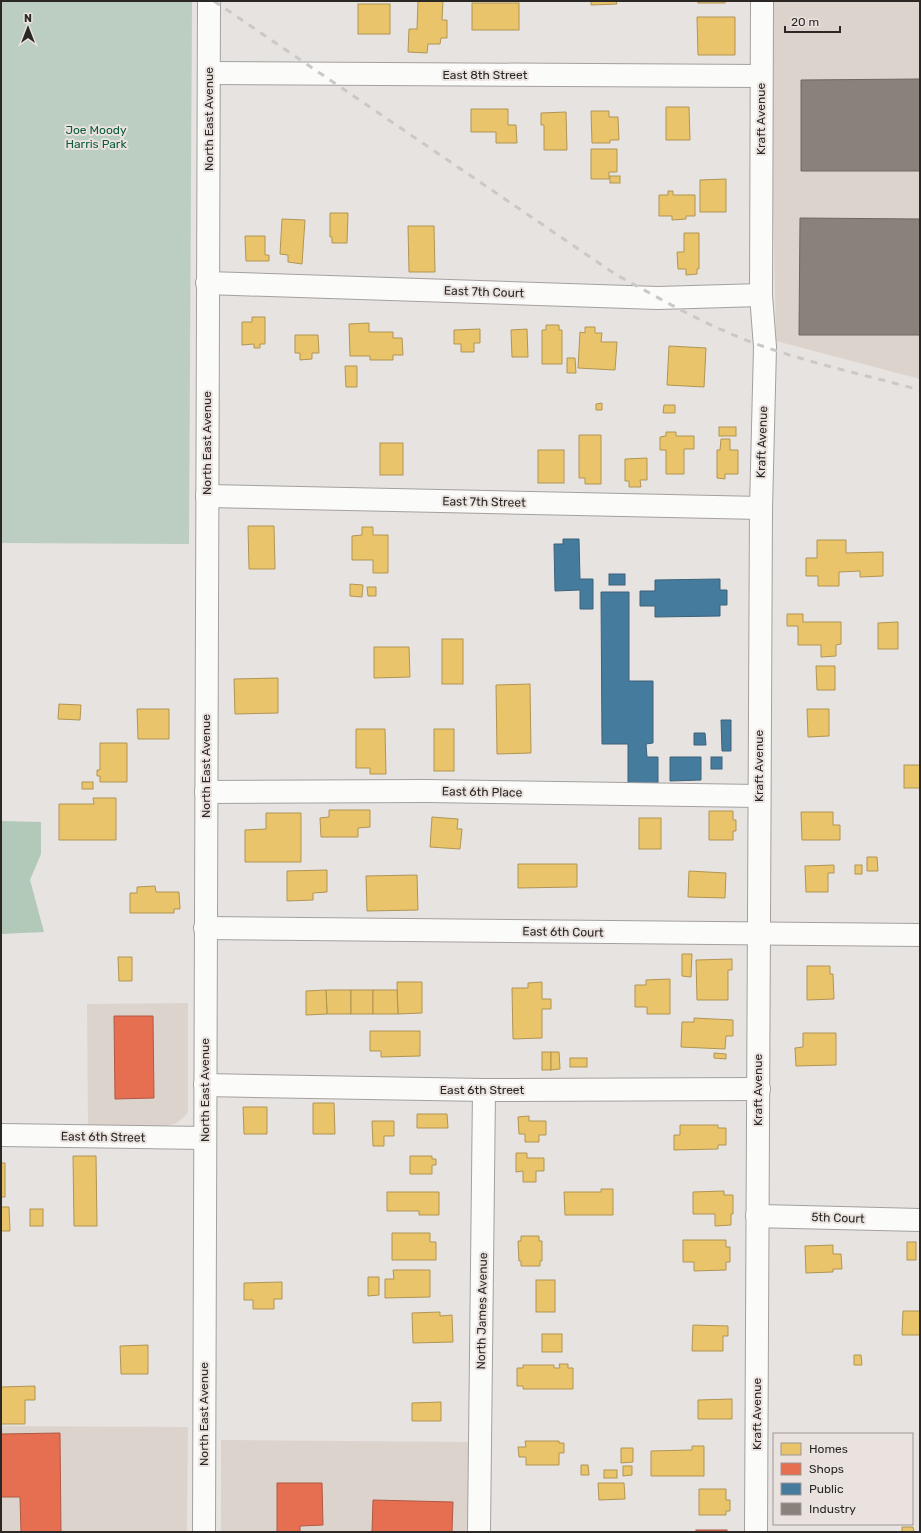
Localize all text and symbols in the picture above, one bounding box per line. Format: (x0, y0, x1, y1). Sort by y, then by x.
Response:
north arrow (8, 8, 48, 48)
scale bar (785, 8, 840, 34)
text: N (24, 12, 32, 25)
text: 20 m (791, 15, 819, 29)
street label: North East Avenue (202, 67, 216, 171)
street label: East 8th Street (443, 68, 528, 82)
street label: Kraft Avenue (754, 83, 768, 155)
park label: Joe Moody Harris Park (65, 123, 127, 151)
street label: East 7th Court (444, 284, 525, 300)
street label: North East Avenue (200, 391, 214, 495)
street label: Kraft Avenue (754, 405, 770, 478)
street label: East 7th Street (442, 494, 526, 510)
street label: North East Avenue (199, 714, 213, 818)
street label: Kraft Avenue (752, 730, 766, 802)
street label: East 6th Place (442, 784, 523, 800)
street label: East 6th Court (522, 924, 604, 940)
street label: North East Avenue (198, 1038, 212, 1142)
street label: Kraft Avenue (751, 1054, 765, 1126)
street label: East 6th Street (440, 1083, 525, 1097)
street label: East 6th Street (61, 1129, 146, 1145)
street label: 5th Court (811, 1210, 865, 1226)
street label: North James Avenue (474, 1252, 490, 1370)
street label: North East Avenue (197, 1362, 211, 1466)
street label: Kraft Avenue (750, 1378, 764, 1450)
legend (773, 1433, 913, 1525)
text: Homes (809, 1442, 848, 1456)
text: Shops (809, 1462, 844, 1476)
text: Public (809, 1482, 844, 1496)
text: Industry (809, 1502, 856, 1516)

